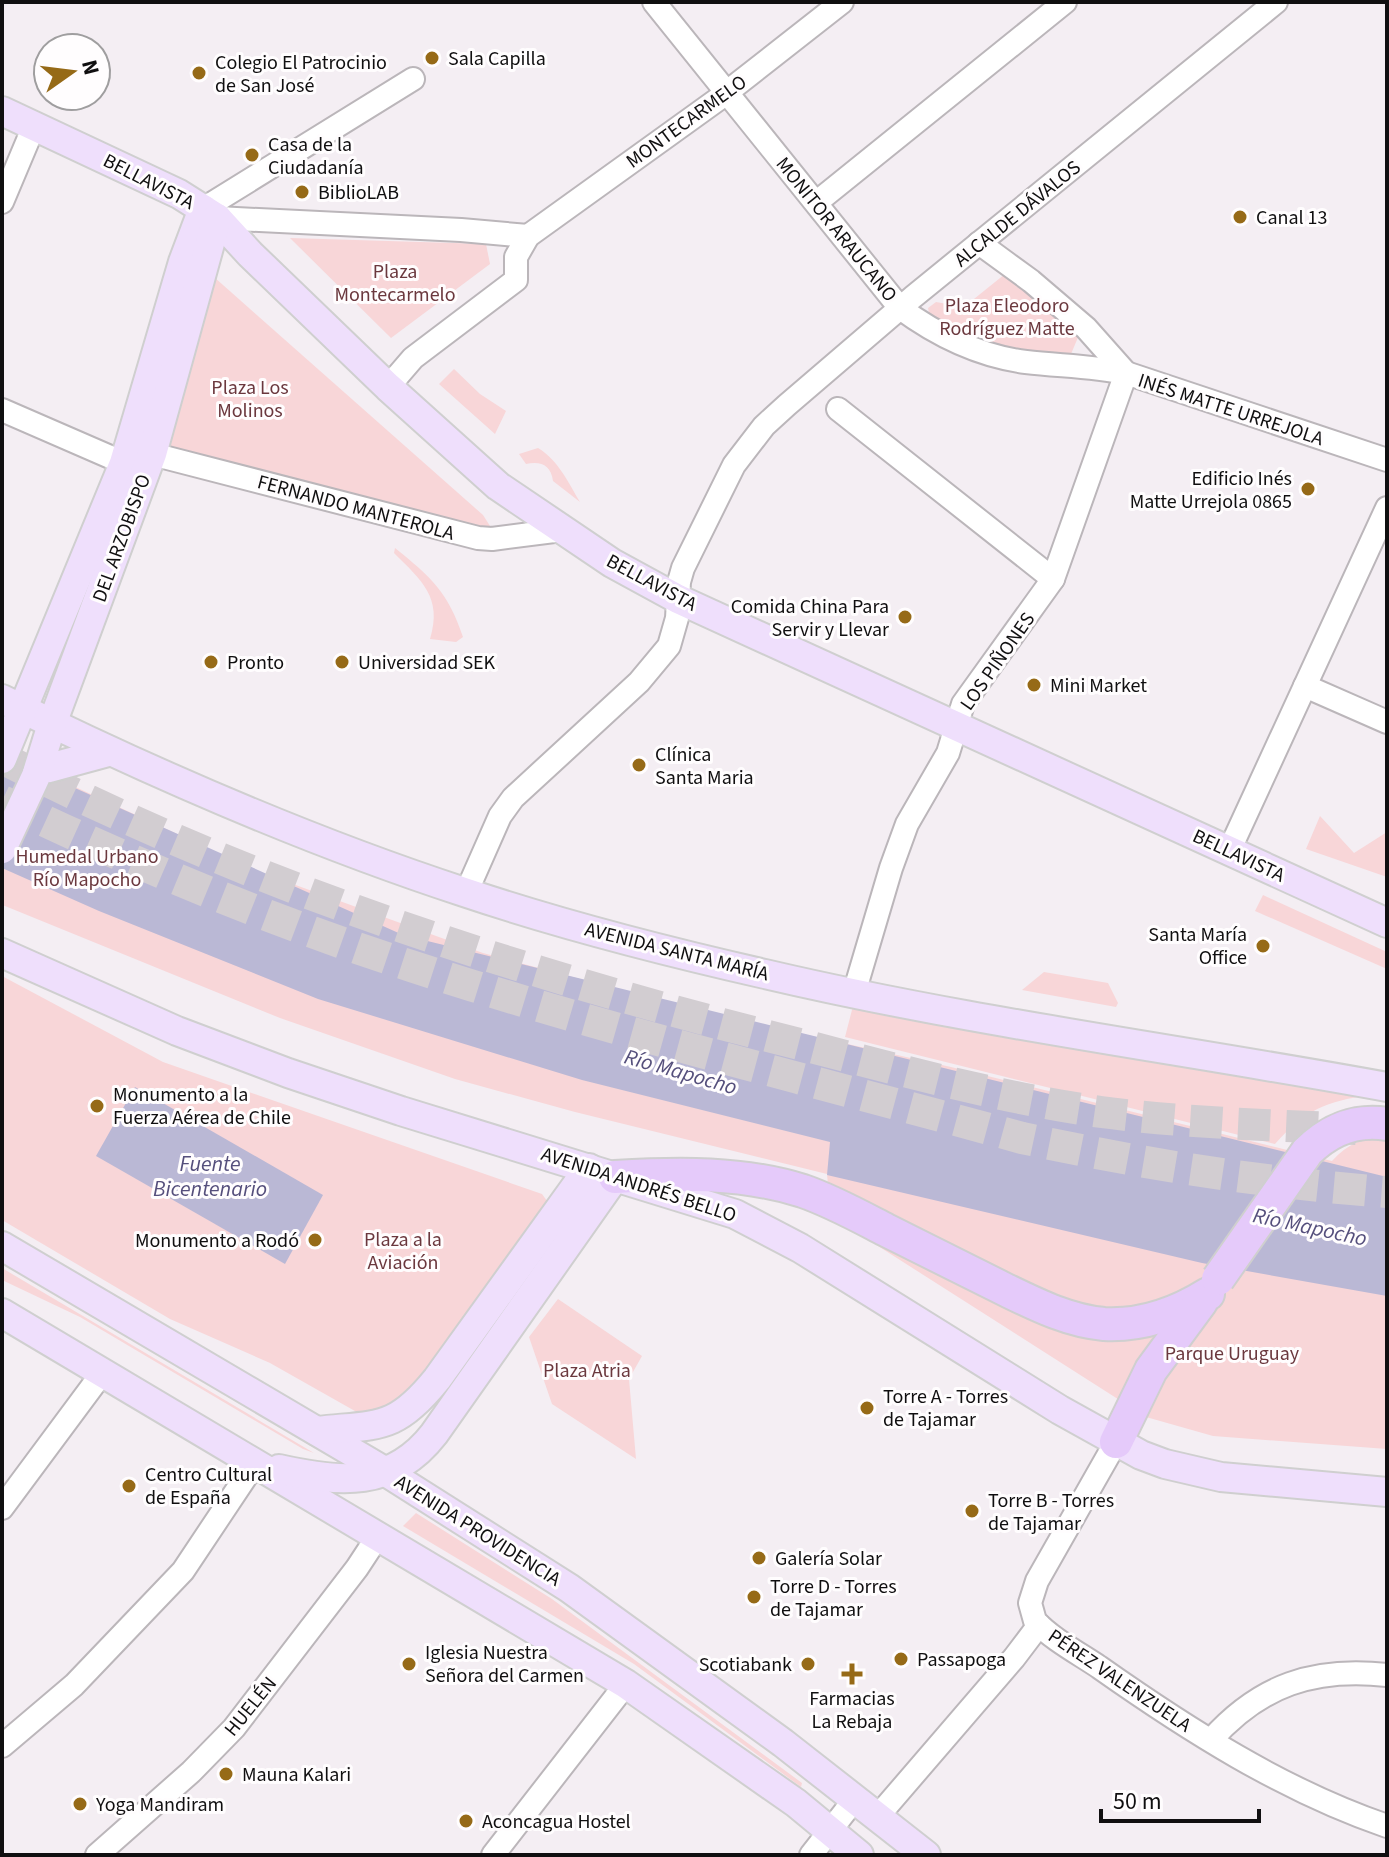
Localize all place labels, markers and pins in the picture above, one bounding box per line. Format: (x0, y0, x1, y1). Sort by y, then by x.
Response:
place label: Sala Capilla (448, 45, 546, 73)
place label: Colegio El Patrocinio de San José (215, 49, 387, 100)
marker: Sala Capilla (423, 49, 441, 67)
marker: Colegio El Patrocinio de San José (190, 64, 208, 82)
place label: Casa de la Ciudadanía (268, 131, 364, 182)
marker: Casa de la Ciudadanía (243, 146, 261, 164)
place label: BiblioLAB (318, 179, 399, 207)
marker: BiblioLAB (293, 183, 311, 201)
place label: Canal 13 (1256, 204, 1328, 232)
marker: Canal 13 (1231, 208, 1249, 226)
place label: Edificio Inés Matte Urrejola 0865 (1130, 465, 1292, 516)
marker: Edificio Inés Matte Urrejola 0865 (1299, 480, 1317, 498)
place label: Comida China Para Servir y Llevar (731, 593, 889, 644)
marker: Comida China Para Servir y Llevar (896, 608, 914, 626)
place label: Pronto (227, 649, 284, 677)
place label: Universidad SEK (358, 649, 496, 677)
marker: Pronto (202, 653, 220, 671)
marker: Universidad SEK (333, 653, 351, 671)
place label: Mini Market (1050, 672, 1147, 700)
marker: Mini Market (1025, 676, 1043, 694)
place label: Clínica Santa Maria (655, 741, 754, 792)
marker: Clínica Santa Maria (630, 756, 648, 774)
place label: Santa María Office (1148, 921, 1247, 972)
marker: Santa María Office (1254, 937, 1272, 955)
place label: Monumento a la Fuerza Aérea de Chile (113, 1081, 291, 1132)
marker: Monumento a la Fuerza Aérea de Chile (88, 1097, 106, 1115)
place label: Monumento a Rodó (135, 1227, 299, 1255)
marker: Monumento a Rodó (306, 1231, 324, 1249)
place label: Torre A - Torres de Tajamar (883, 1383, 1008, 1434)
marker: Torre A - Torres de Tajamar (858, 1399, 876, 1417)
place label: Centro Cultural de España (145, 1461, 272, 1512)
marker: Centro Cultural de España (120, 1477, 138, 1495)
place label: Torre B - Torres de Tajamar (988, 1487, 1114, 1538)
marker: Torre B - Torres de Tajamar (963, 1502, 981, 1520)
place label: Galería Solar (775, 1545, 882, 1573)
marker: Galería Solar (750, 1549, 768, 1567)
place label: Torre D - Torres de Tajamar (770, 1573, 897, 1624)
marker: Torre D - Torres de Tajamar (745, 1588, 763, 1606)
place label: Iglesia Nuestra Señora del Carmen (425, 1639, 584, 1690)
place label: Passapoga (917, 1646, 1006, 1674)
marker: Passapoga (892, 1650, 910, 1668)
place label: Scotiabank (699, 1651, 792, 1679)
marker: Iglesia Nuestra Señora del Carmen (400, 1655, 418, 1673)
marker: Scotiabank (799, 1655, 817, 1673)
marker: Farmacias La Rebaja (843, 1665, 861, 1683)
place label: Farmacias La Rebaja (809, 1685, 895, 1736)
place label: Mauna Kalari (242, 1761, 351, 1789)
marker: Mauna Kalari (217, 1765, 235, 1783)
place label: Yoga Mandiram (95, 1791, 224, 1819)
marker: Yoga Mandiram (71, 1795, 89, 1813)
place label: Aconcagua Hostel (482, 1808, 631, 1836)
marker: Aconcagua Hostel (457, 1812, 475, 1830)

